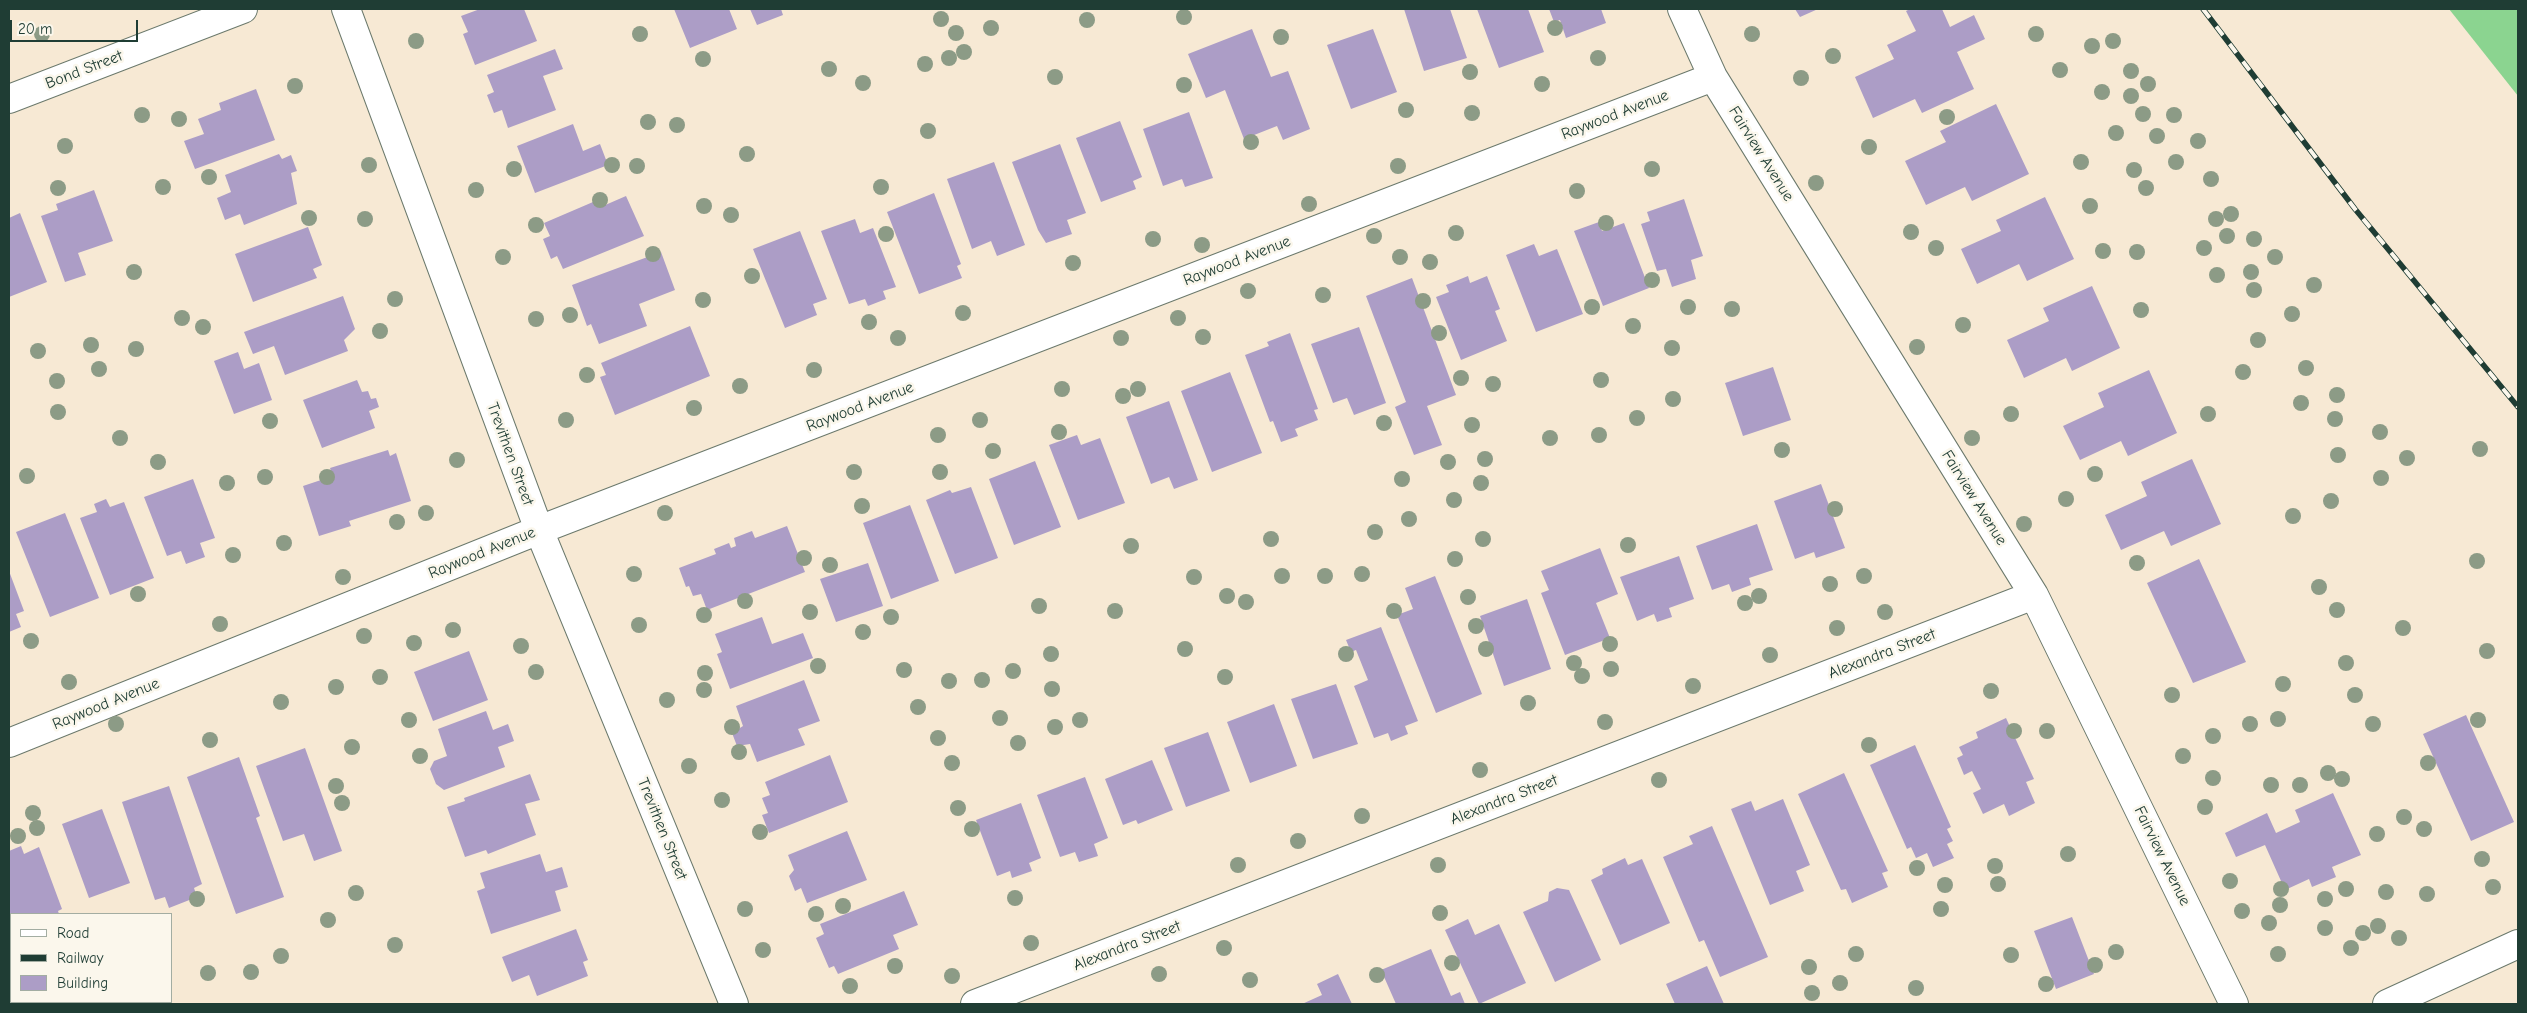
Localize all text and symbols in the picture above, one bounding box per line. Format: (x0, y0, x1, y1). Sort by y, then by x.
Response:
scale bar (12, 10, 140, 42)
text: 20 m (18, 20, 52, 38)
street label: Bond Street (43, 47, 125, 93)
street label: Raywood Avenue (1559, 86, 1671, 144)
street label: Fairview Avenue (1724, 103, 1798, 205)
street label: Raywood Avenue (1181, 232, 1293, 290)
street label: Raywood Avenue (804, 378, 916, 436)
street label: Trevithen Street (482, 400, 538, 508)
street label: Fairview Avenue (1937, 447, 2011, 549)
street label: Raywood Avenue (426, 523, 538, 583)
street label: Alexandra Street (1826, 625, 1938, 683)
street label: Raywood Avenue (50, 674, 162, 734)
street label: Alexandra Street (1448, 771, 1560, 829)
street label: Trevithen Street (633, 775, 691, 883)
street label: Fairview Avenue (2130, 803, 2194, 909)
legend (10, 913, 172, 1003)
street label: Alexandra Street (1071, 917, 1183, 975)
text: Road (57, 924, 89, 942)
text: Railway (57, 949, 103, 967)
text: Building (57, 974, 108, 992)

